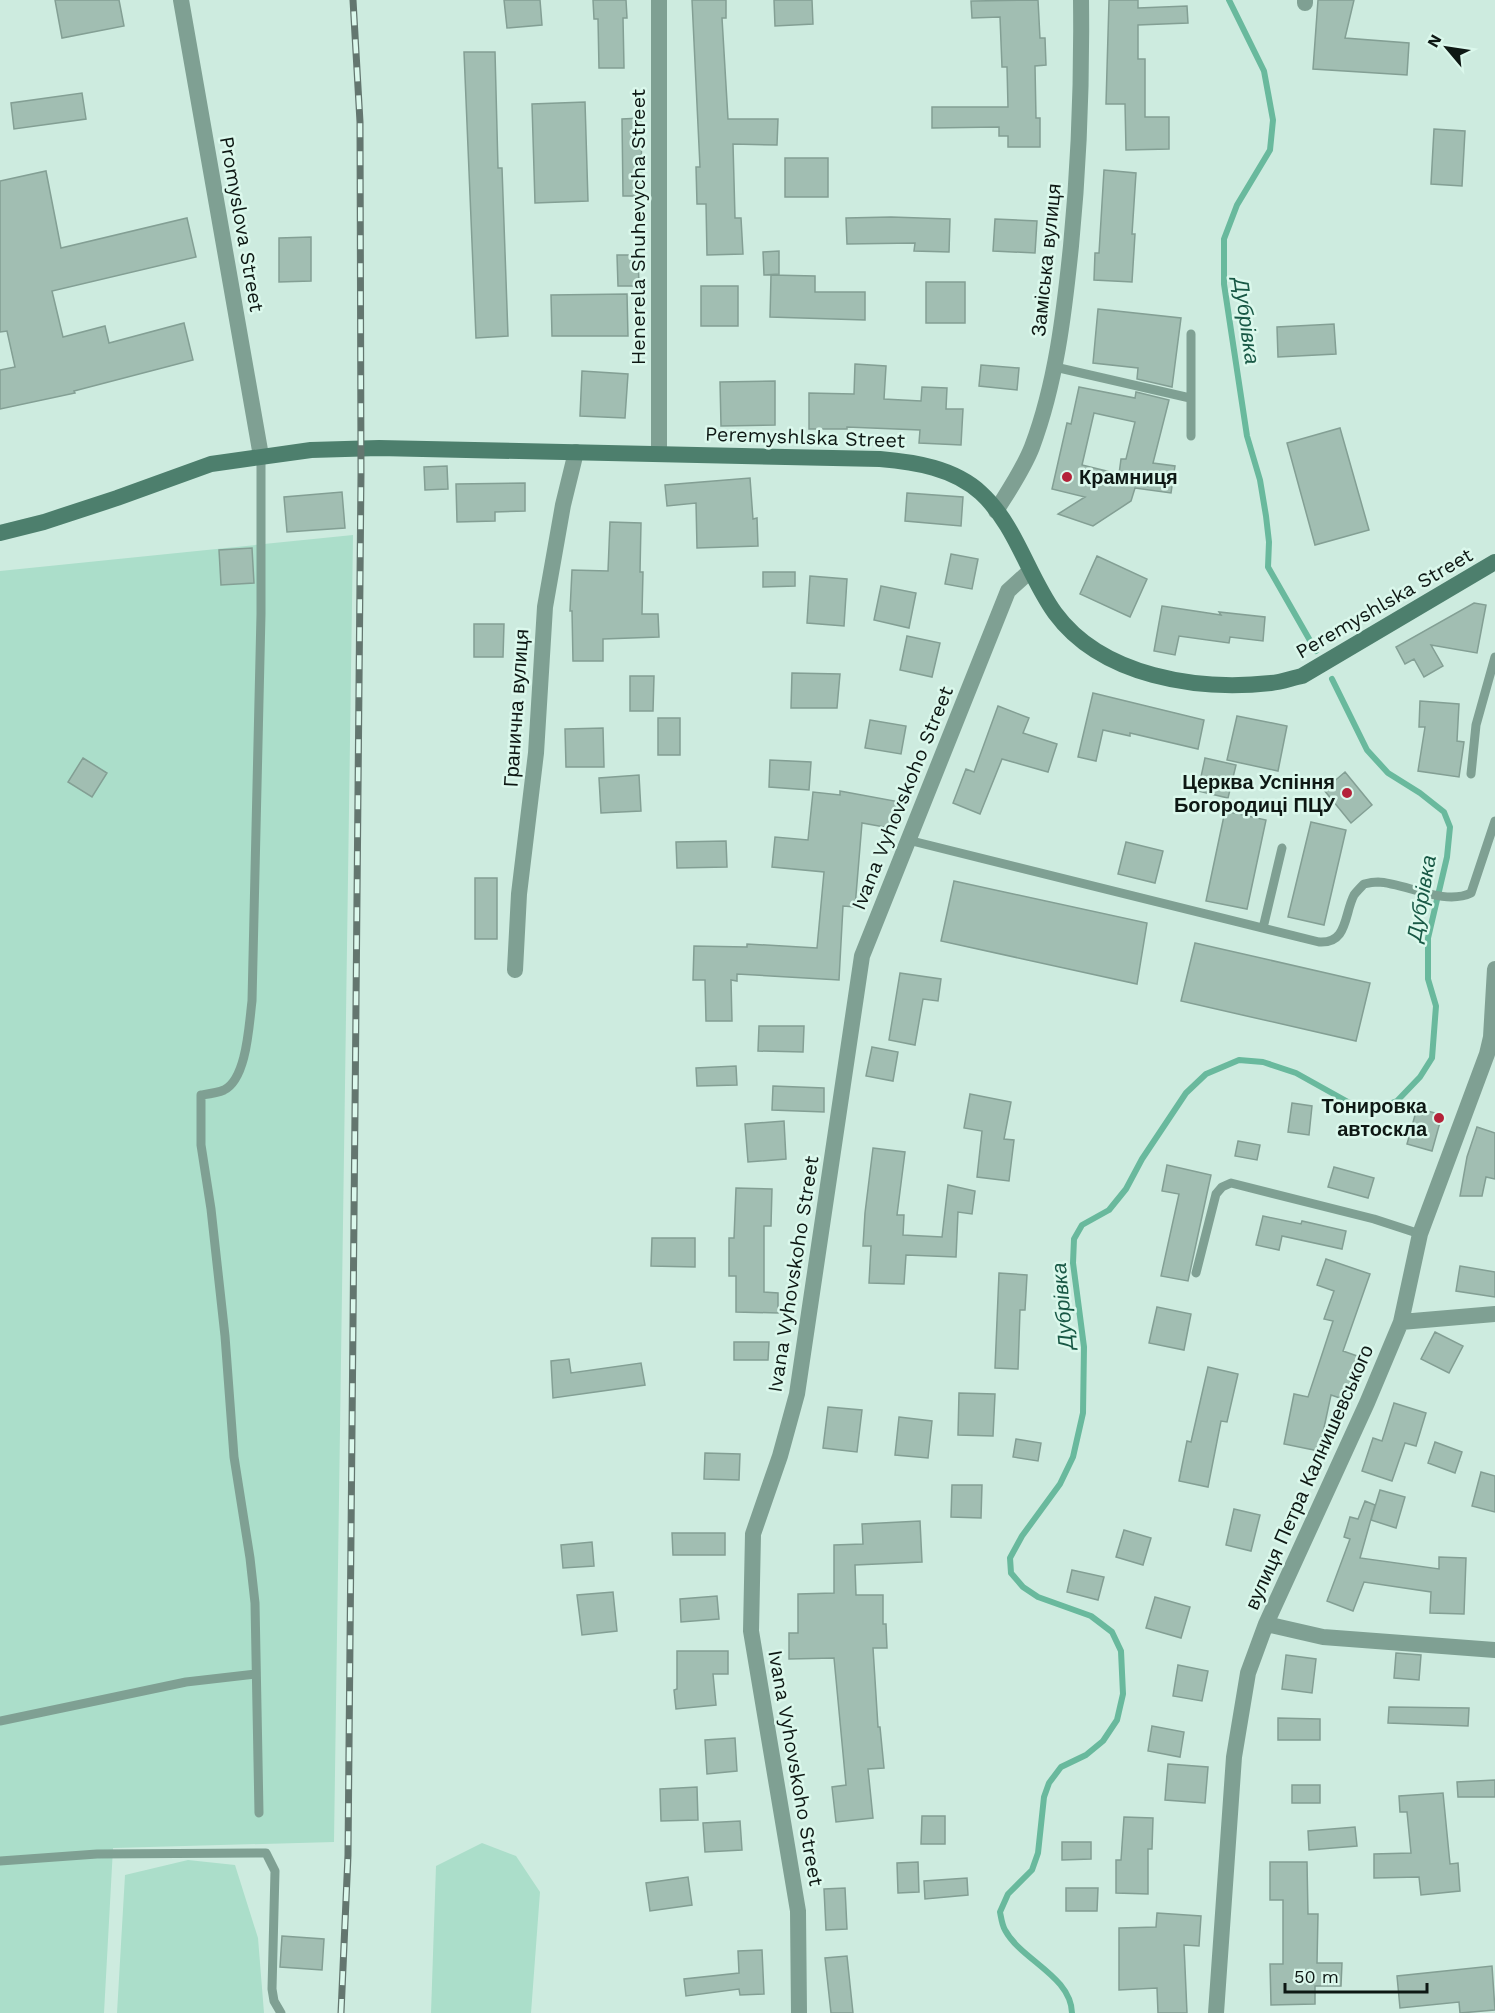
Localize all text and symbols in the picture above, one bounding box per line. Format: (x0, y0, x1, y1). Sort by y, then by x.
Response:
north arrow (1417, 18, 1477, 78)
text: N (1423, 31, 1446, 51)
street label: Henerela Shuhevycha Street (626, 88, 650, 365)
street label: Promyslova Street (215, 134, 269, 314)
street label: Заміська вулиця (1026, 182, 1066, 338)
water label: Дубрівка (1228, 274, 1265, 366)
street label: Peremyshlska Street (704, 422, 906, 453)
place label: Крамниця (1079, 465, 1178, 489)
marker: Крамниця (1060, 470, 1074, 484)
street label: Peremyshlska Street (1291, 542, 1477, 663)
street label: Гранична вулиця (499, 628, 533, 788)
street label: Ivana Vyhovskoho Street (846, 682, 958, 913)
place label: Церква Успіння Богородиці ПЦУ (1174, 770, 1336, 817)
marker: Церква Успіння Богородиці ПЦУ (1340, 786, 1354, 800)
water label: Дубрівка (1401, 853, 1441, 945)
place label: Тонировка автоскла (1322, 1094, 1428, 1141)
marker: Тонировка автоскла (1432, 1111, 1446, 1125)
street label: Ivana Vyhovskoho Street (762, 1153, 824, 1394)
water label: Дубрівка (1046, 1262, 1078, 1352)
street label: вулиця Петра Калнишевського (1240, 1341, 1378, 1613)
street label: Ivana Vyhovskoho Street (763, 1648, 829, 1889)
scale bar (1285, 1956, 1428, 1994)
text: 50 m (1294, 1966, 1339, 1987)

